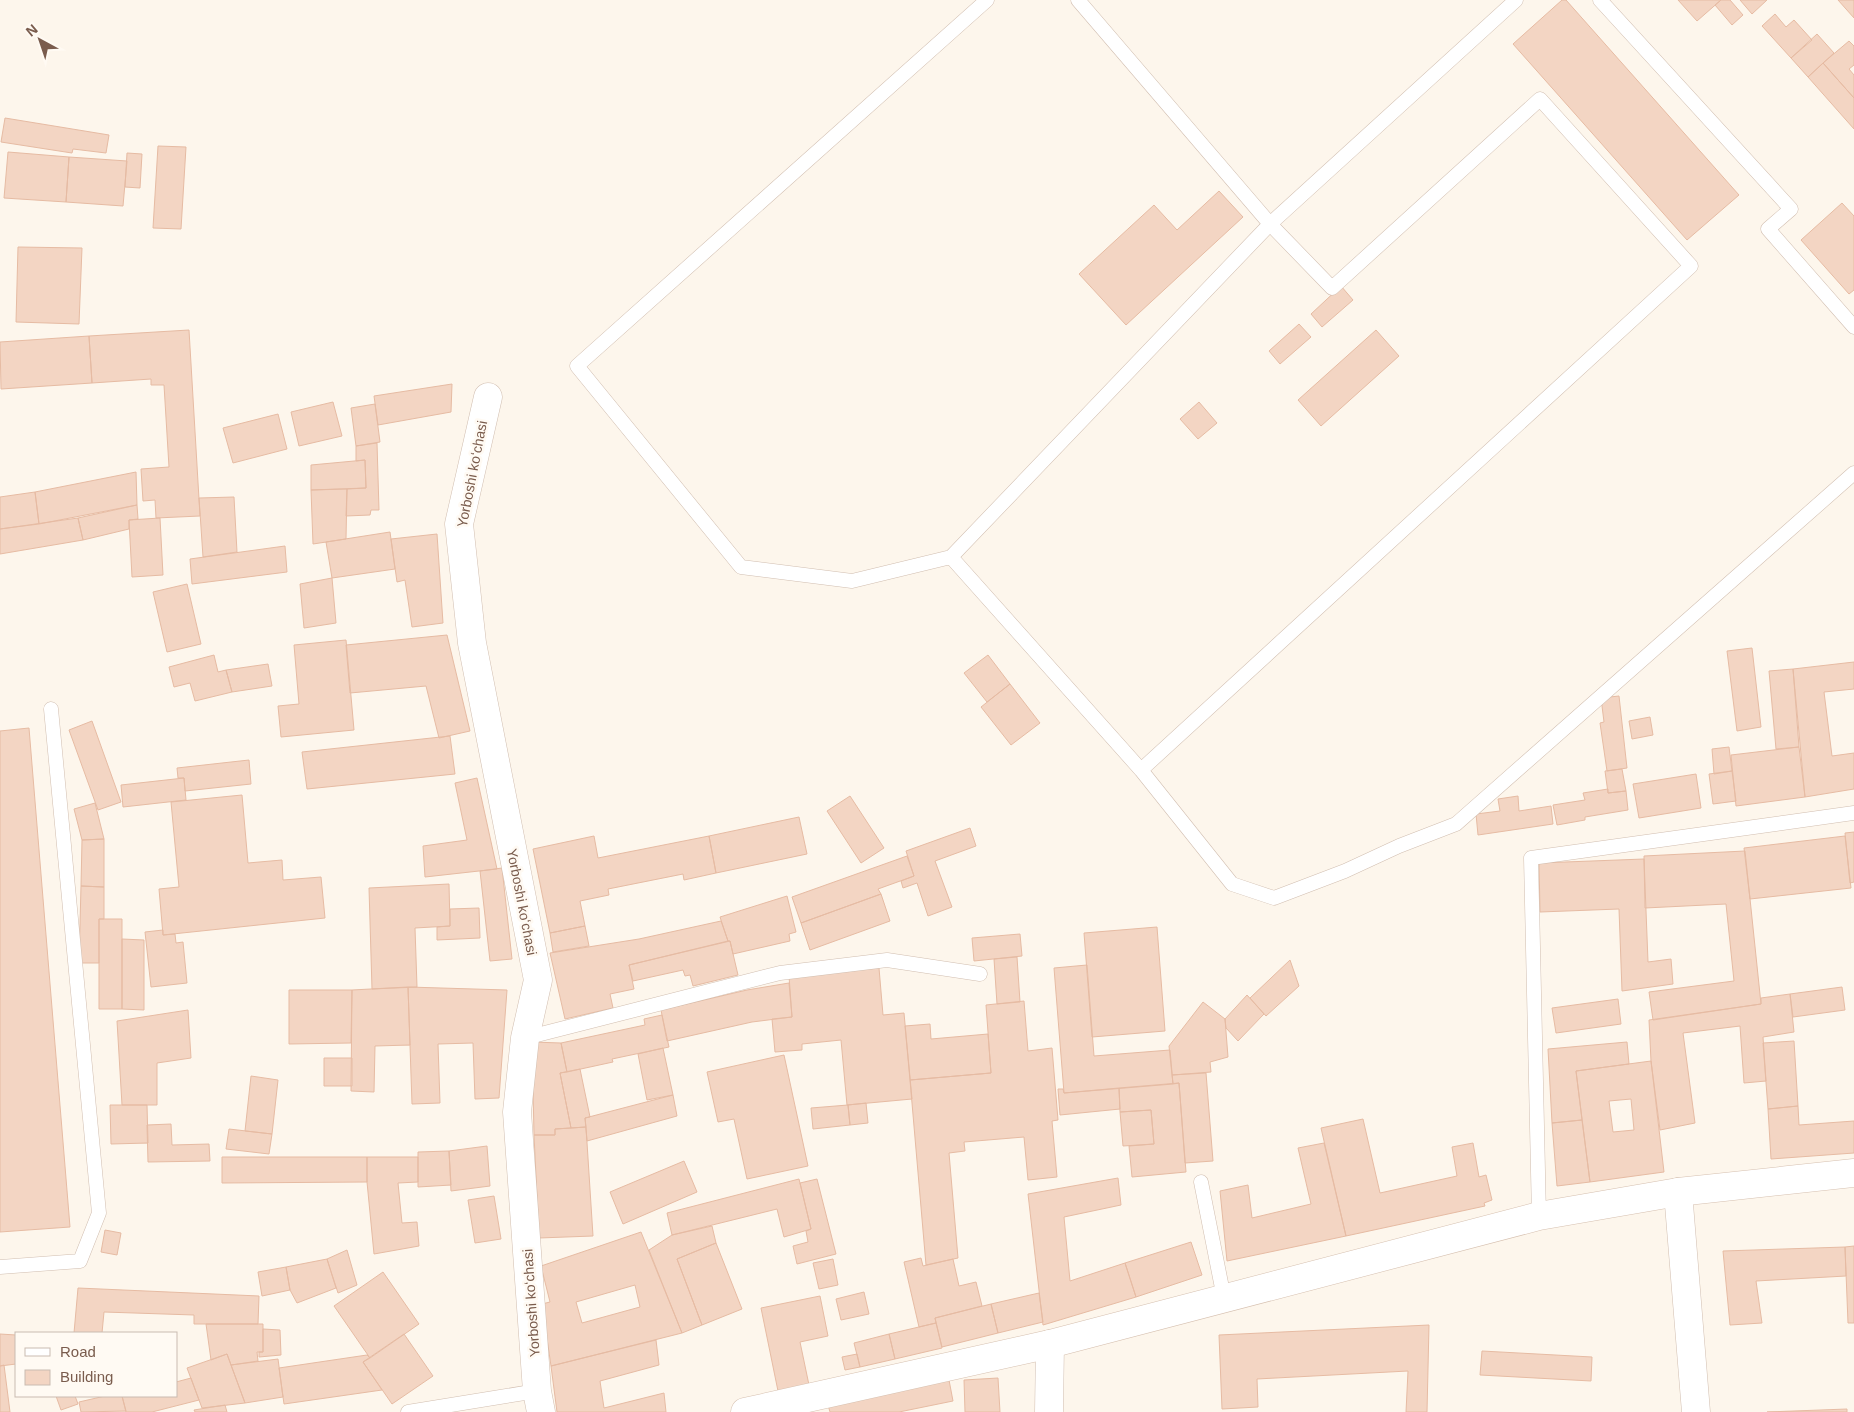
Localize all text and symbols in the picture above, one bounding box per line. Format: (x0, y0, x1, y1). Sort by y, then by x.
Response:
north arrow (15, 15, 65, 65)
text: N (23, 21, 41, 39)
street label: Yorboshi koʻchasi (454, 419, 490, 529)
street label: Yorboshi koʻchasi (504, 847, 540, 957)
street label: Yorboshi koʻchasi (519, 1248, 543, 1358)
legend (15, 1332, 178, 1397)
text: Road (60, 1343, 96, 1360)
text: Building (60, 1368, 113, 1385)

